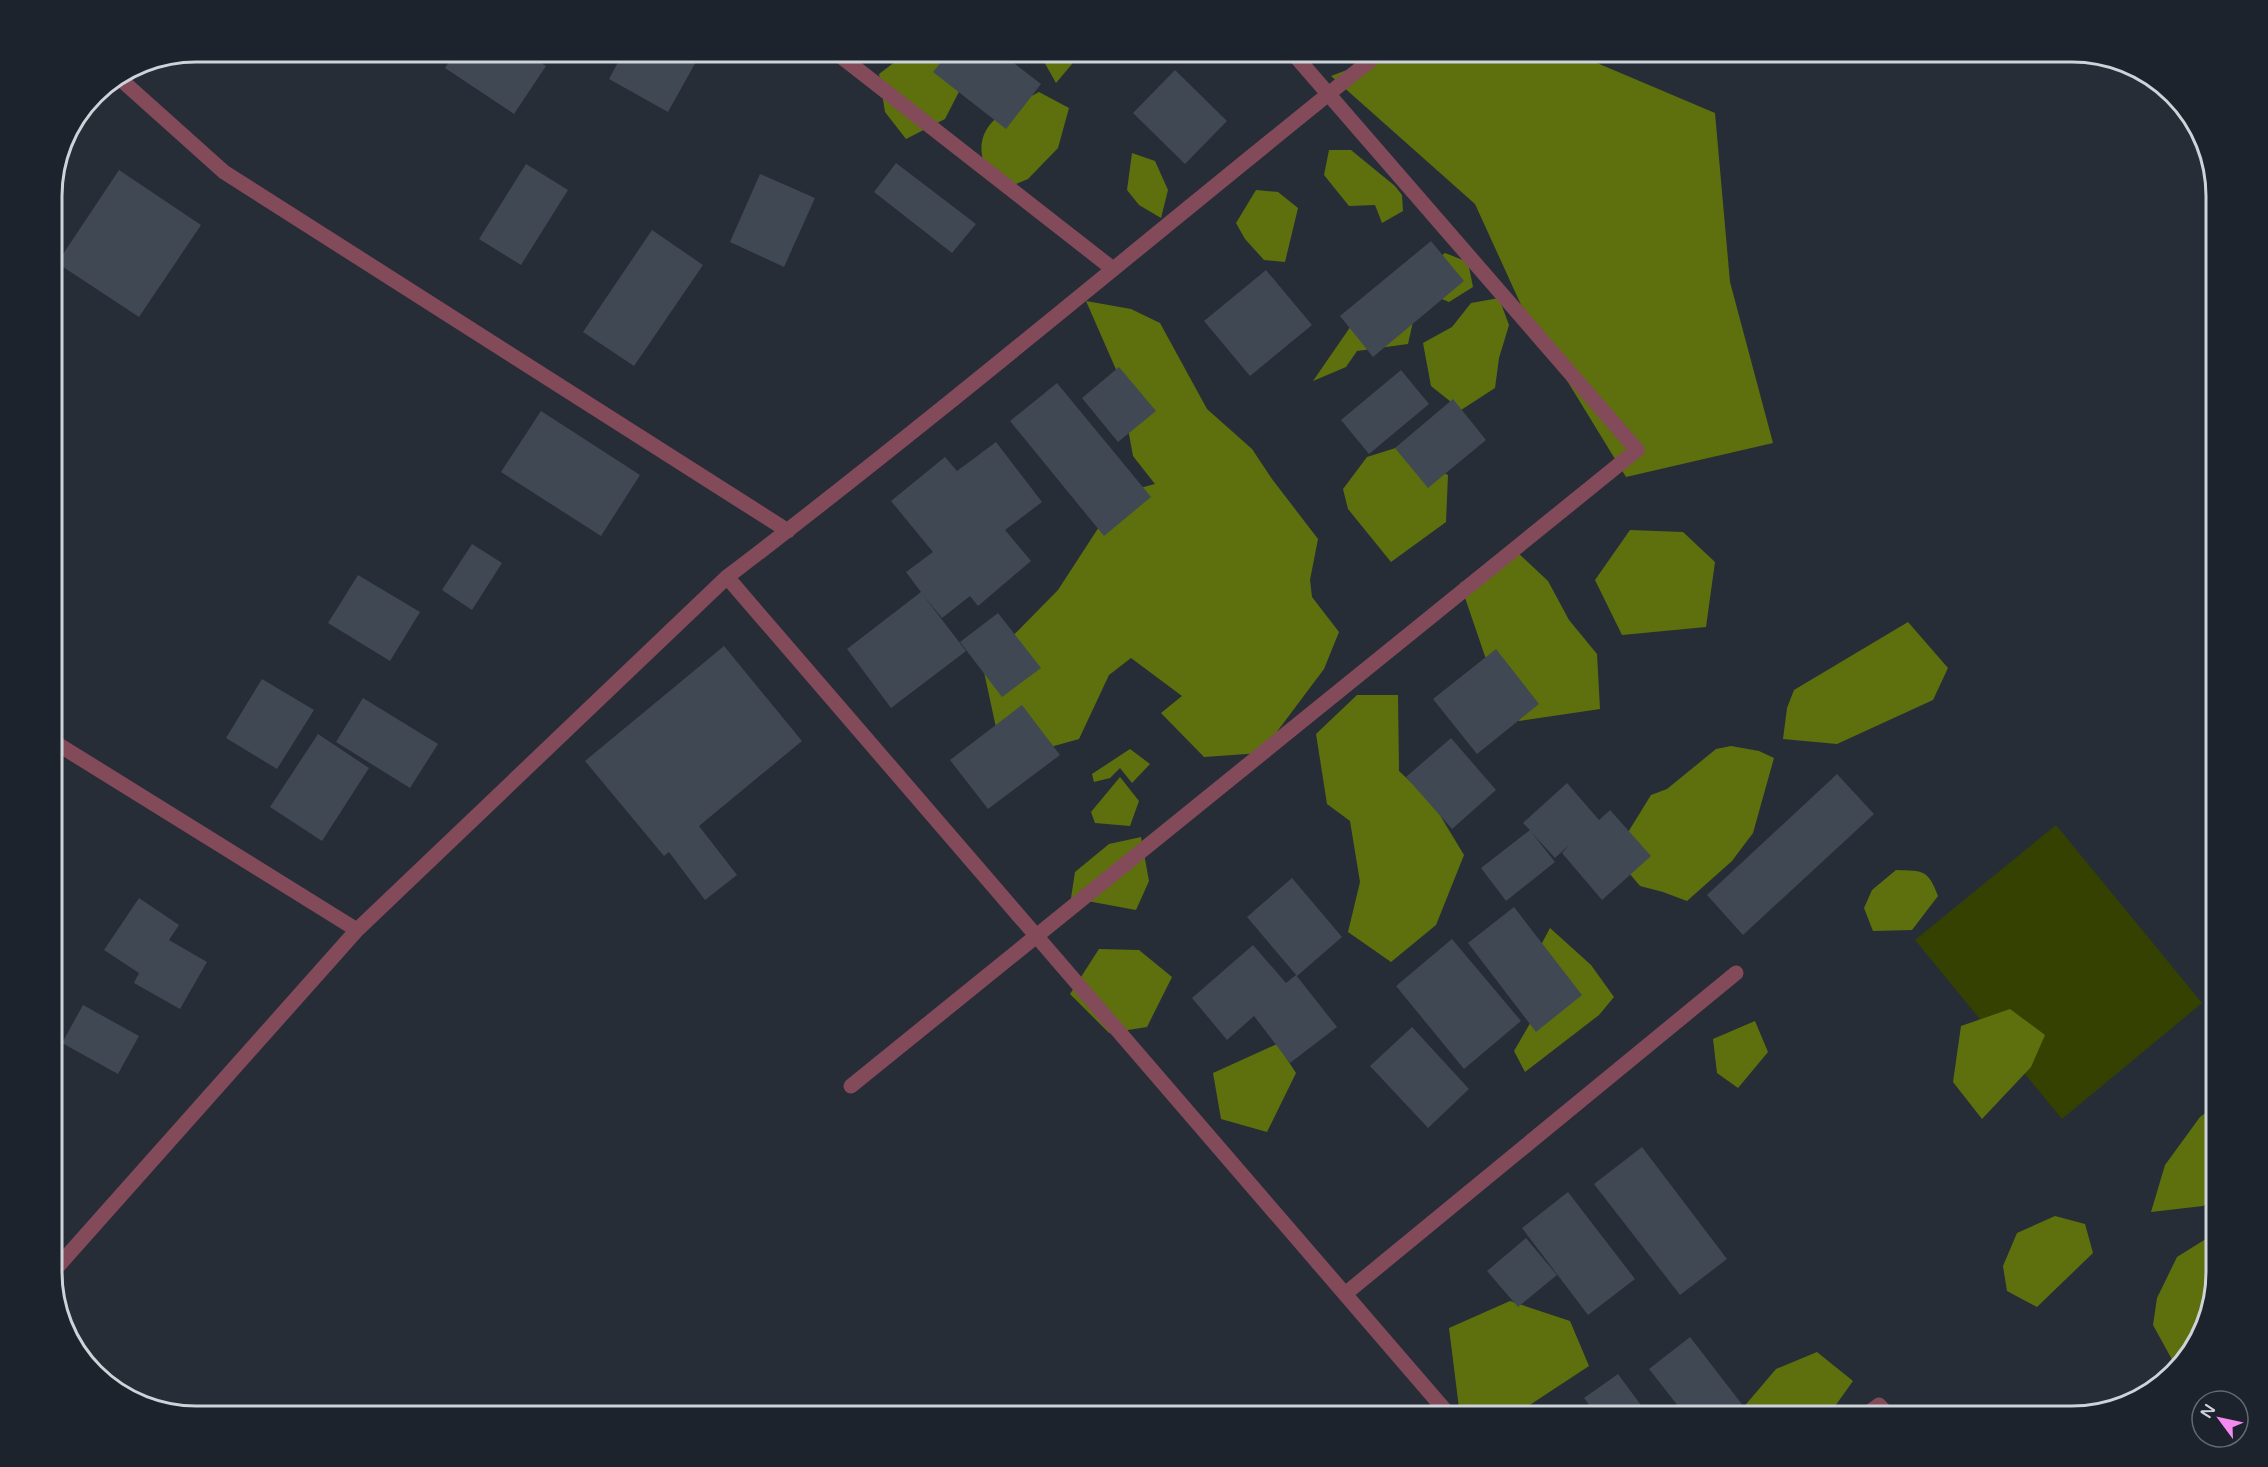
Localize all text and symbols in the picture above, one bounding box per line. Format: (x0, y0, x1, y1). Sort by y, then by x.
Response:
north arrow (2190, 1389, 2250, 1449)
text: N (2196, 1401, 2220, 1422)

